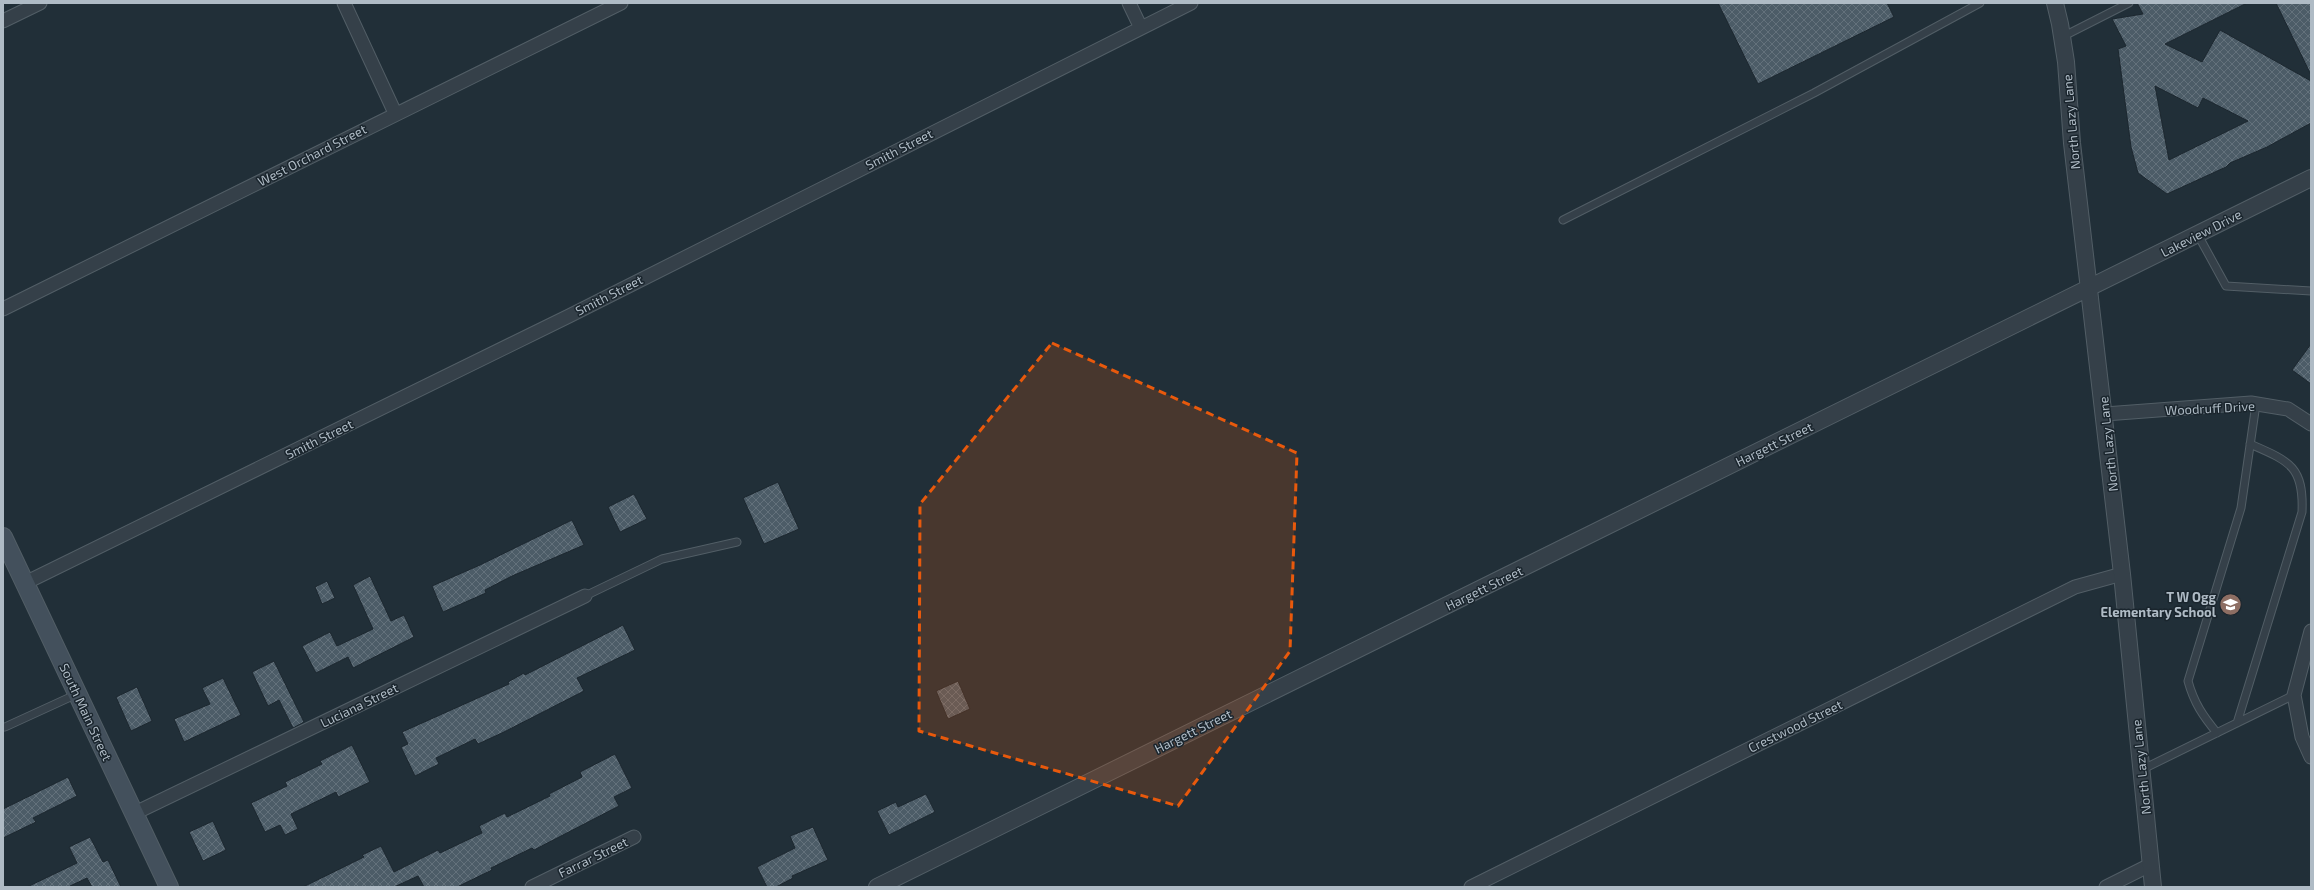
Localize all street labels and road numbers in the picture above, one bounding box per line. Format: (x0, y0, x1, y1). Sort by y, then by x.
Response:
street label: North Lazy Lane (2059, 74, 2083, 170)
street label: West Orchard Street (255, 121, 369, 189)
street label: Smith Street (863, 125, 935, 173)
street label: Lakeview Drive (2158, 206, 2244, 260)
street label: Smith Street (573, 271, 645, 319)
street label: North Lazy Lane (2095, 396, 2121, 492)
street label: Woodruff Drive (2165, 398, 2255, 418)
street label: Smith Street (282, 416, 356, 462)
street label: Hargett Street (1733, 418, 1815, 470)
street label: Hargett Street (1443, 562, 1525, 614)
street label: South Main Street (56, 661, 116, 763)
street label: Luciana Street (318, 679, 401, 731)
street label: Crestwood Street (1745, 696, 1845, 756)
street label: Hargett Street (1152, 705, 1234, 757)
street label: North Lazy Lane (2128, 719, 2154, 815)
street label: Farrar Street (556, 833, 630, 881)

